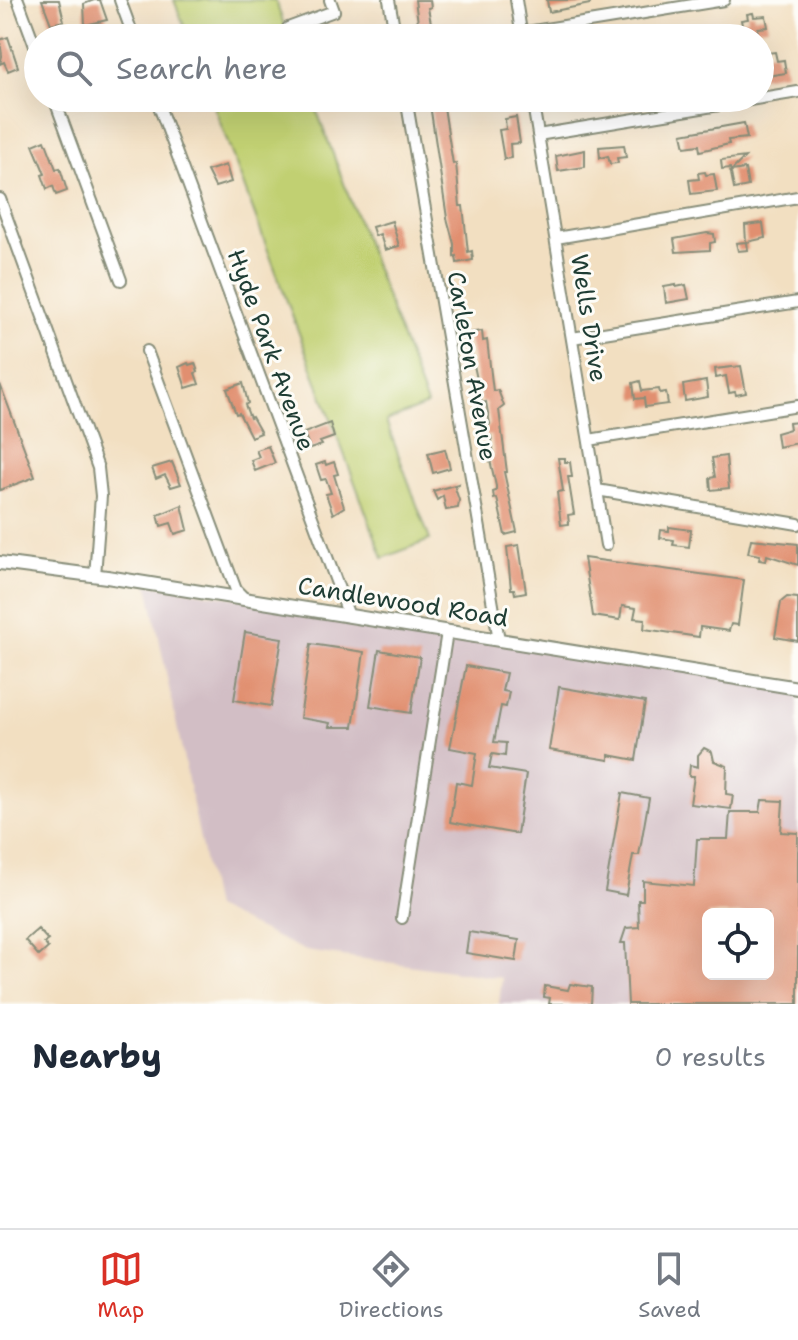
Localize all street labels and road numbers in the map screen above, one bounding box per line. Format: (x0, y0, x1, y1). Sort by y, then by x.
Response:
street label: Hyde Park Avenue (220, 245, 322, 455)
street label: Wells Drive (563, 252, 615, 384)
street label: Carleton Avenue (440, 269, 504, 463)
street label: Candlewood Road (295, 570, 511, 634)

